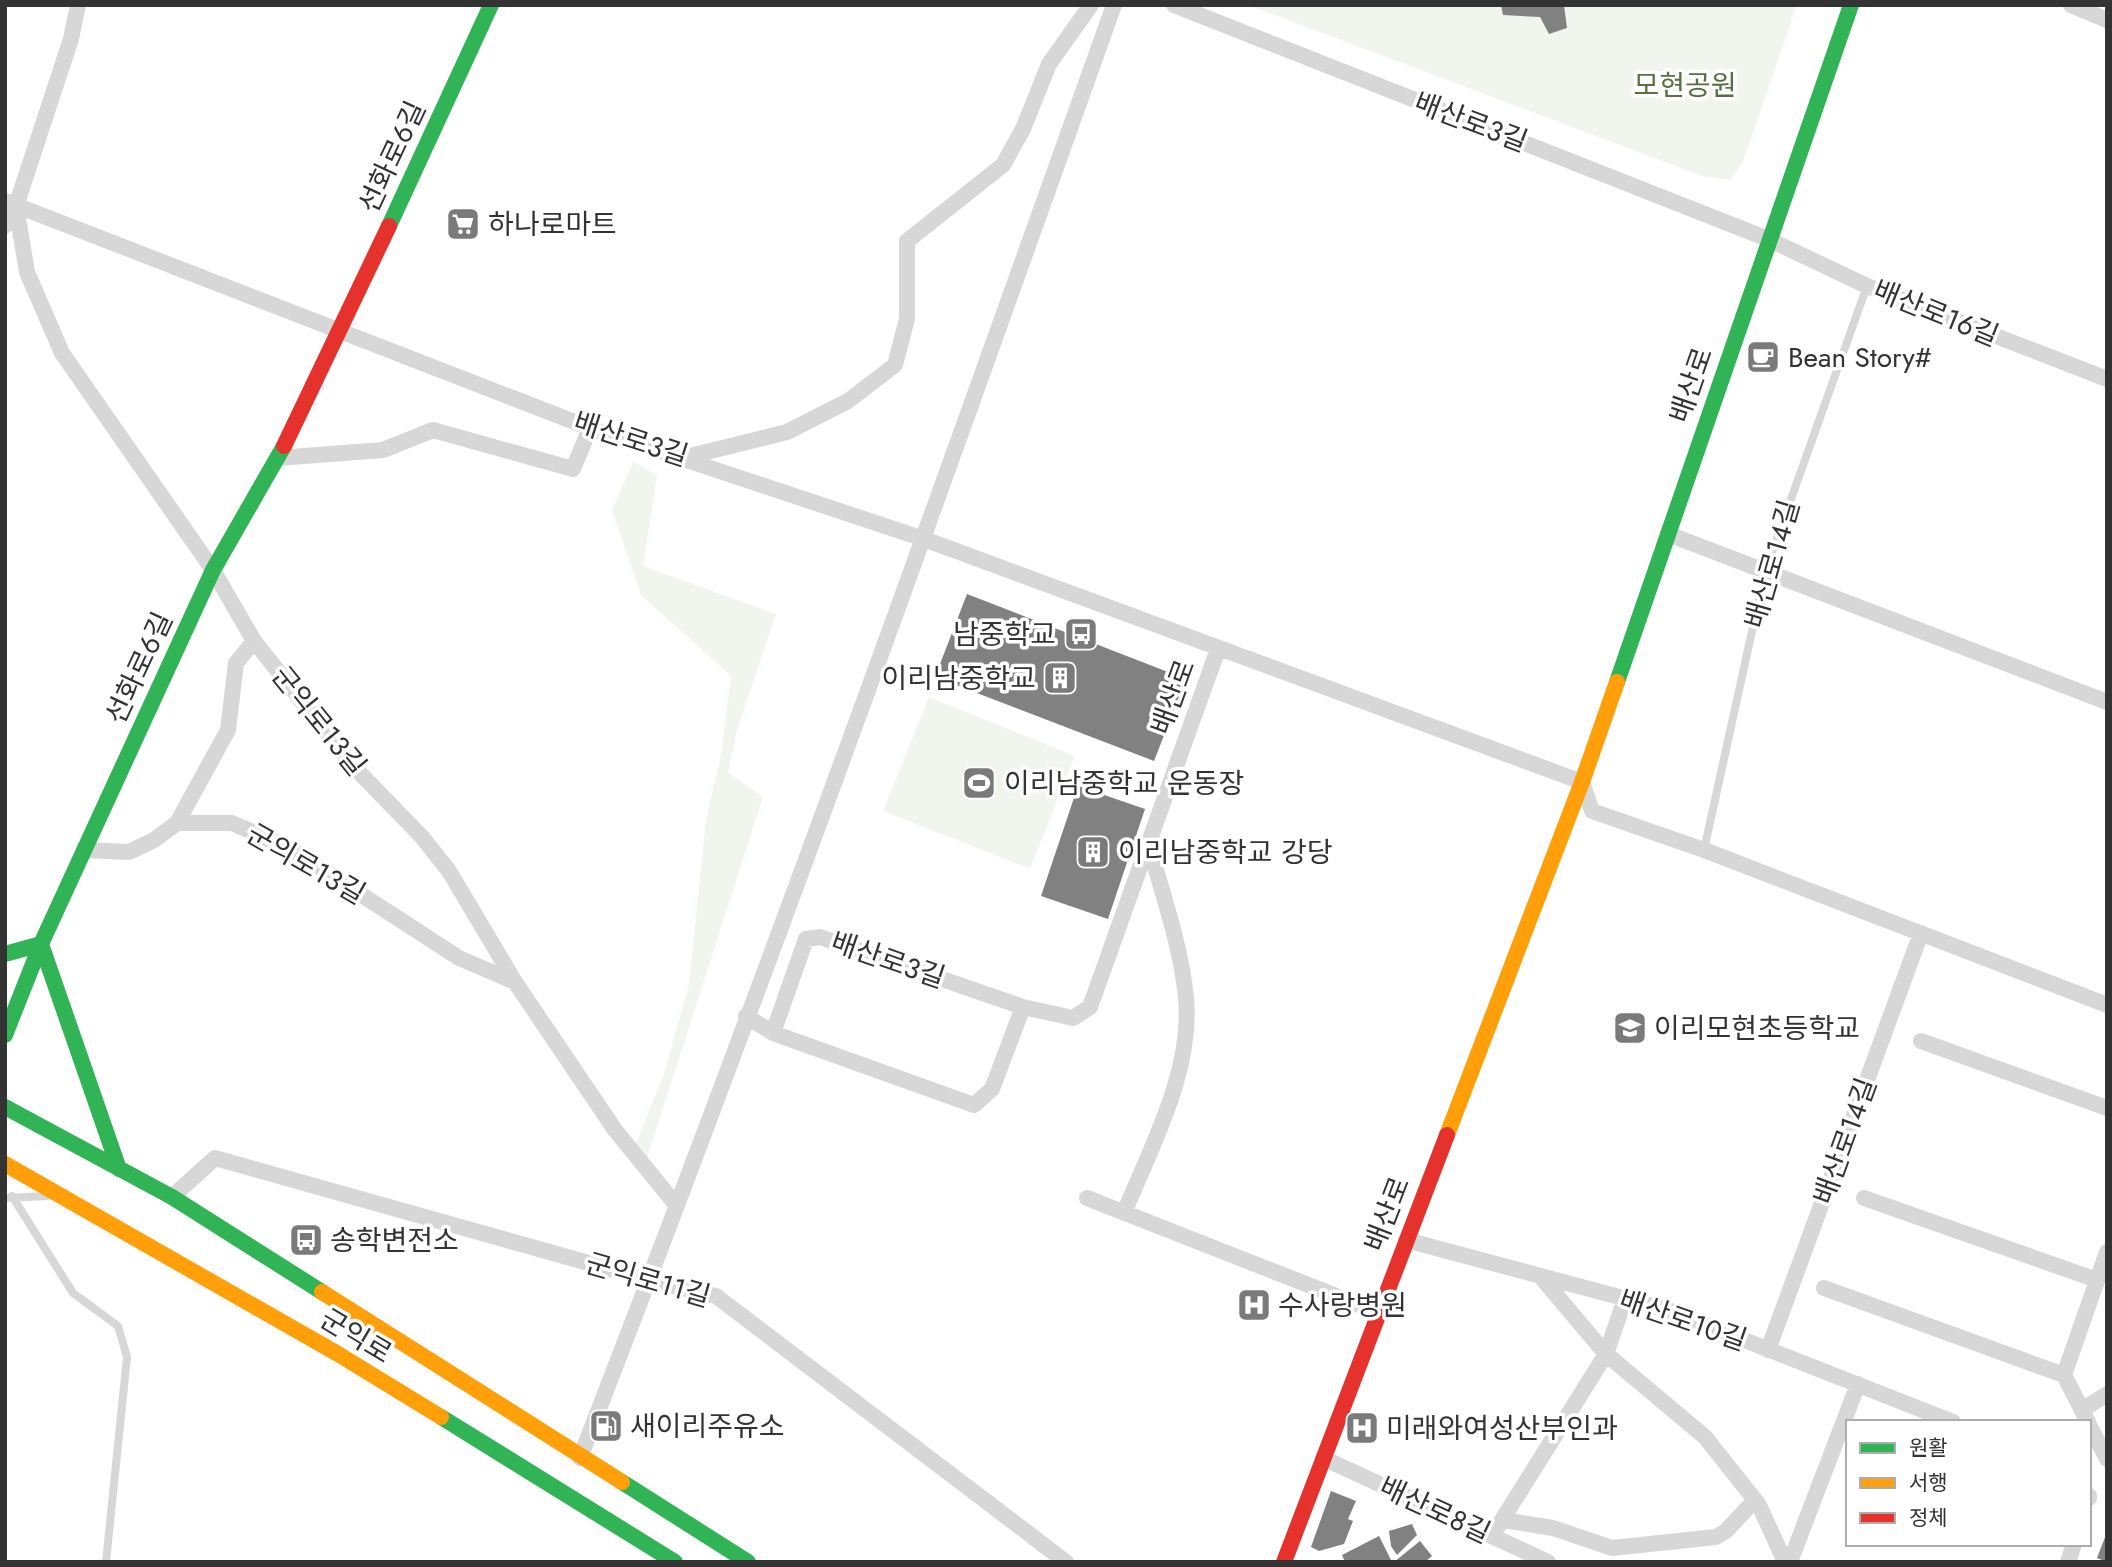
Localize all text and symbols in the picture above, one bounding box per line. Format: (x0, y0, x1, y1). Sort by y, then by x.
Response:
park label: 모현공원 (1633, 65, 1737, 106)
street label: 배산로3길 (1408, 82, 1534, 162)
street label: 선화로6길 (348, 94, 436, 220)
place label: 하나로마트 (488, 204, 617, 245)
supermarket icon: 하나로마트 (444, 205, 482, 243)
street label: 배산로16길 (1867, 269, 2005, 357)
place label: Bean Story# (1788, 337, 1932, 378)
cafe icon: Bean Story# (1744, 338, 1782, 376)
street label: 배산로 (1659, 342, 1723, 428)
street label: 배산로3길 (568, 401, 694, 477)
street label: 배산로14길 (1734, 495, 1810, 633)
street label: 선화로6길 (95, 605, 183, 731)
place label: 남중학교 (953, 614, 1056, 655)
bus stop icon: 남중학교 (1062, 615, 1100, 653)
street label: 배산로 (1141, 654, 1205, 740)
street label: 군익로13길 (262, 657, 376, 785)
place label: 이리남중학교 (881, 658, 1036, 699)
building icon: 이리남중학교 (1041, 659, 1079, 697)
place label: 이리남중학교 운동장 (1004, 763, 1244, 804)
sports icon: 이리남중학교 운동장 (960, 764, 998, 802)
street label: 군의로13길 (239, 814, 373, 914)
place label: 이리남중학교 강당 (1118, 832, 1332, 873)
building icon: 이리남중학교 강당 (1074, 833, 1112, 871)
street label: 배산로3길 (825, 921, 951, 999)
place label: 이리모현초등학교 (1654, 1008, 1860, 1049)
school or university icon: 이리모현초등학교 (1611, 1009, 1649, 1047)
street label: 배산로14길 (1803, 1072, 1887, 1210)
street label: 배산로 (1354, 1171, 1420, 1257)
place label: 송학변전소 (330, 1220, 459, 1261)
bus stop icon: 송학변전소 (287, 1221, 325, 1259)
street label: 군익로11길 (581, 1243, 715, 1317)
street label: 배산로10길 (1614, 1279, 1752, 1361)
place label: 수사랑병원 (1278, 1285, 1407, 1326)
hospital icon: 수사랑병원 (1235, 1286, 1273, 1324)
street label: 군익로 (312, 1299, 400, 1373)
place label: 새이리주유소 (630, 1406, 785, 1447)
fuel station icon: 새이리주유소 (587, 1407, 625, 1445)
place label: 미래와여성산부인과 (1386, 1408, 1618, 1449)
hospital icon: 미래와여성산부인과 (1343, 1409, 1381, 1447)
legend (1846, 1420, 2091, 1546)
text: 원활 (1909, 1433, 1948, 1463)
street label: 배산로8길 (1373, 1466, 1497, 1554)
text: 서행 (1909, 1468, 1948, 1498)
text: 정체 (1909, 1503, 1948, 1533)

